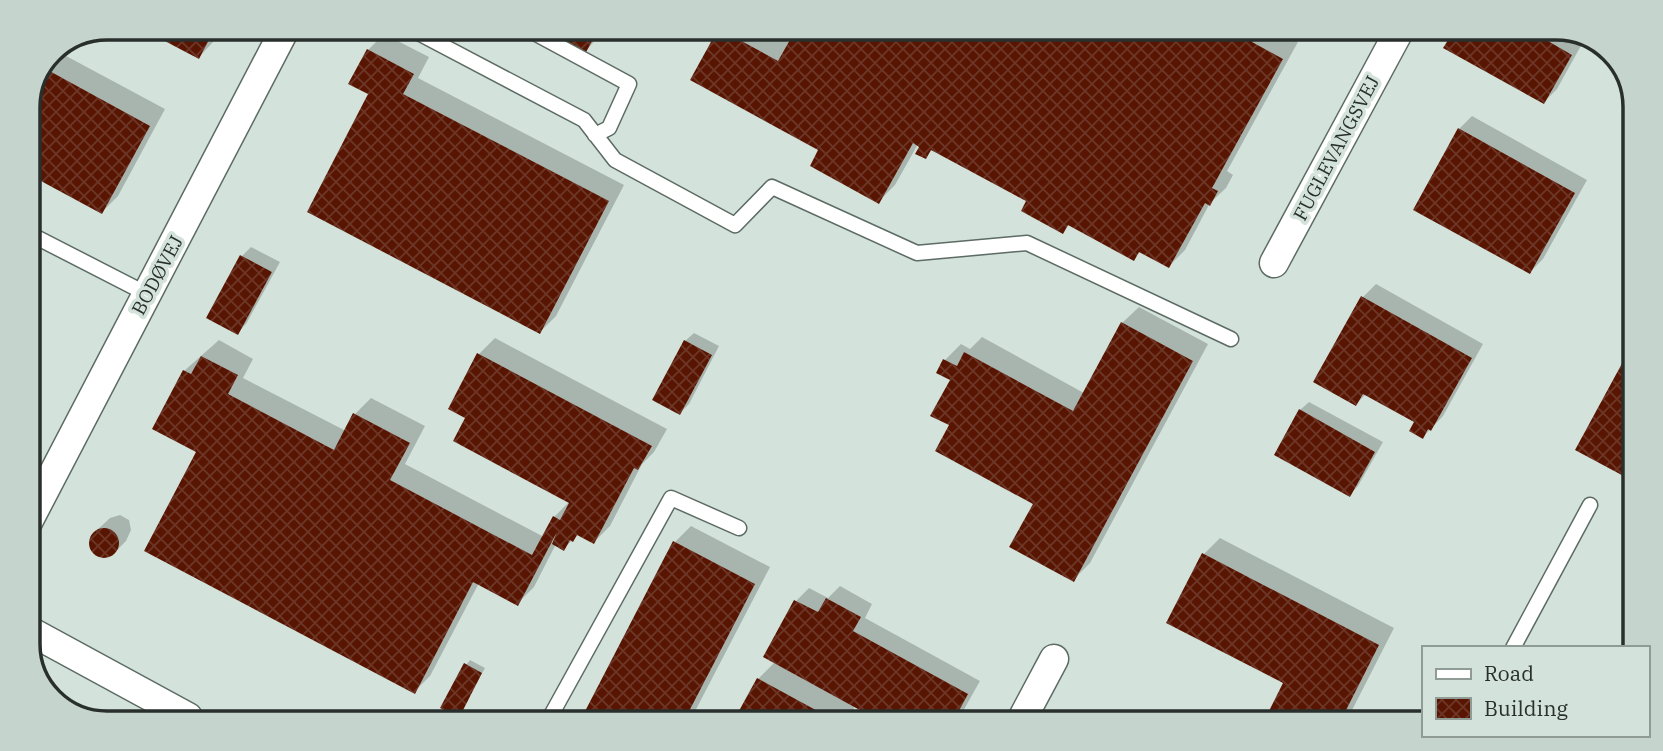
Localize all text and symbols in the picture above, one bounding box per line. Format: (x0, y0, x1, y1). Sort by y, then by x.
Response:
street label: FUGLEVANGSVEJ (1288, 71, 1384, 225)
street label: BODØVEJ (126, 231, 188, 319)
legend (1422, 646, 1649, 737)
text: Road (1484, 659, 1534, 687)
text: Building (1484, 694, 1569, 722)

